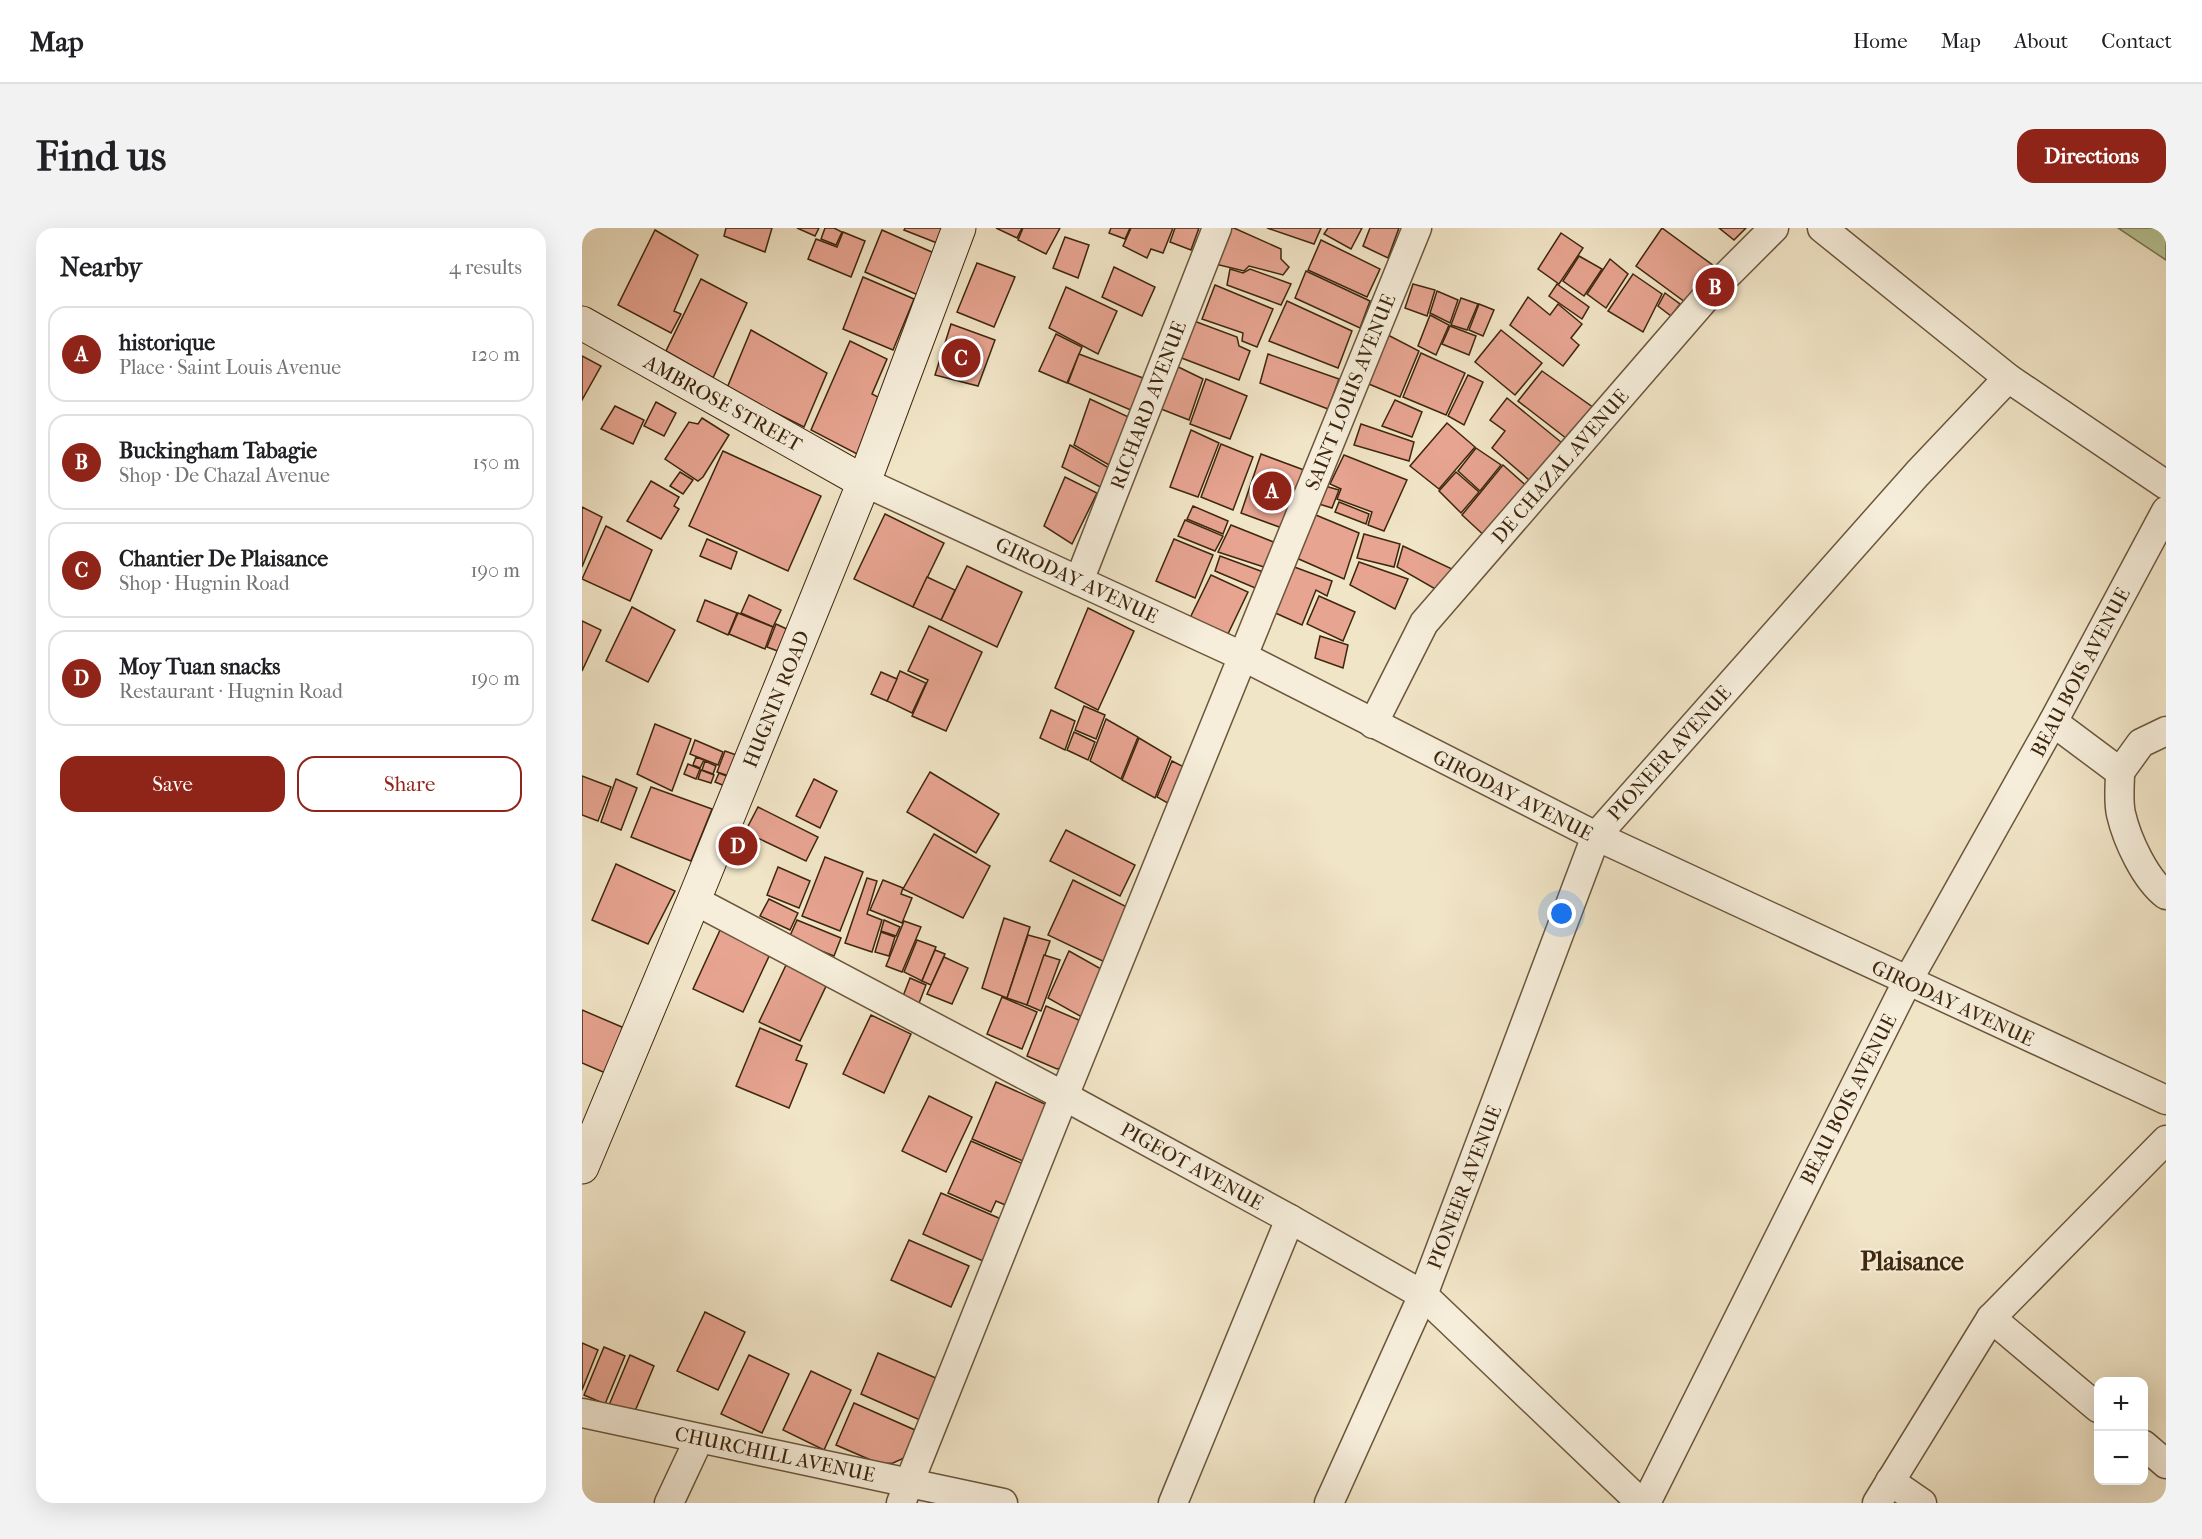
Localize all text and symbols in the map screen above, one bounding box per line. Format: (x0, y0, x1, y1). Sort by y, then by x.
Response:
text: Map (30, 25, 84, 58)
text: Home (1853, 29, 1908, 53)
text: Map (1941, 29, 1981, 53)
text: About (2014, 29, 2068, 53)
text: Contact (2101, 29, 2172, 53)
button: Directions (2017, 129, 2166, 183)
text: Find us (36, 132, 166, 181)
text: Nearby (60, 252, 142, 283)
text: 4 results (449, 256, 522, 279)
pin: B (1696, 264, 1734, 310)
street label: SAINT LOUIS AVENUE (1301, 291, 1400, 494)
street label: RICHARD AVENUE (1106, 318, 1191, 493)
text: historique (119, 330, 215, 356)
pin: C (942, 336, 980, 380)
text: A (75, 343, 88, 366)
text: 120 m (471, 343, 520, 366)
street label: AMBROSE STREET (639, 350, 806, 457)
text: Place · Saint Louis Avenue (119, 356, 341, 379)
street label: DE CHAZAL AVENUE (1487, 385, 1634, 548)
text: Buckingham Tabagie (119, 438, 317, 464)
text: B (75, 451, 88, 474)
text: 150 m (472, 451, 520, 474)
text: Shop · De Chazal Avenue (119, 464, 330, 487)
pin: A (1252, 468, 1292, 514)
street label: GIRODAY AVENUE (992, 533, 1162, 628)
text: Chantier De Plaisance (119, 546, 328, 572)
text: C (75, 559, 88, 582)
text: 190 m (470, 559, 520, 582)
text: Shop · Hugnin Road (119, 572, 290, 595)
street label: BEAU BOIS AVENUE (2026, 584, 2135, 761)
street label: HUGNIN ROAD (739, 627, 814, 771)
text: Moy Tuan snacks (119, 654, 280, 680)
text: D (74, 667, 89, 690)
text: 190 m (470, 667, 520, 690)
text: Restaurant · Hugnin Road (119, 680, 343, 703)
street label: PIONEER AVENUE (1603, 681, 1736, 825)
street label: GIRODAY AVENUE (1429, 745, 1597, 846)
button: Save (60, 756, 285, 812)
button: Share (297, 756, 522, 812)
pin: D (718, 824, 758, 868)
your location (1547, 899, 1576, 928)
street label: GIRODAY AVENUE (1868, 956, 2038, 1051)
street label: BEAU BOIS AVENUE (1795, 1010, 1901, 1188)
street label: PIONEER AVENUE (1423, 1102, 1506, 1272)
street label: PIGEOT AVENUE (1116, 1118, 1267, 1215)
district label: Plaisance (1860, 1246, 1964, 1277)
map controls (2094, 1377, 2148, 1485)
button: + (2094, 1377, 2148, 1431)
street label: CHURCHILL AVENUE (673, 1422, 877, 1487)
button: − (2094, 1431, 2148, 1485)

